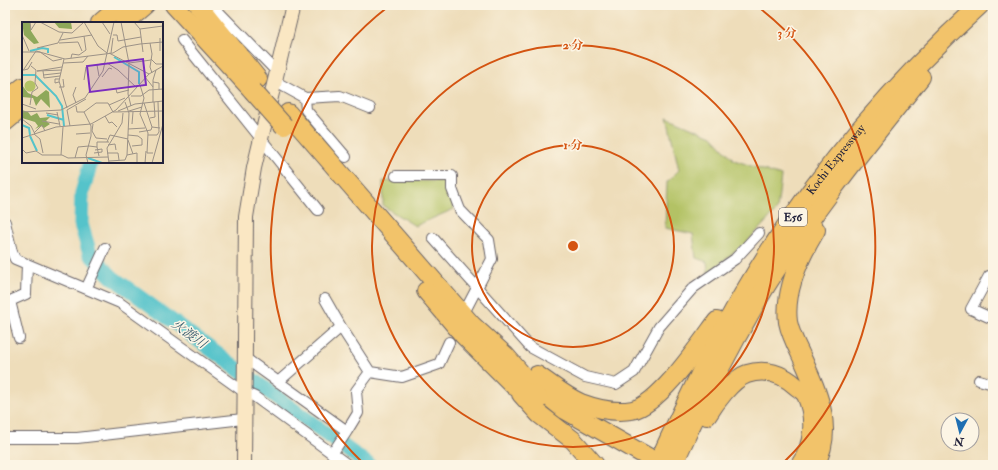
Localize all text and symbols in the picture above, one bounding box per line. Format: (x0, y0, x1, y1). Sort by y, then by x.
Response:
inset map (22, 22, 163, 163)
text: 3 分 (777, 26, 797, 41)
text: 2 分 (563, 38, 583, 53)
street label: Kochi Expressway (803, 121, 869, 198)
text: 1 分 (564, 138, 582, 153)
road number: E56 (779, 208, 807, 226)
centre of rings (566, 239, 580, 253)
water label: 火渡川 (169, 316, 211, 353)
north arrow (940, 412, 980, 452)
text: N (952, 434, 966, 449)

